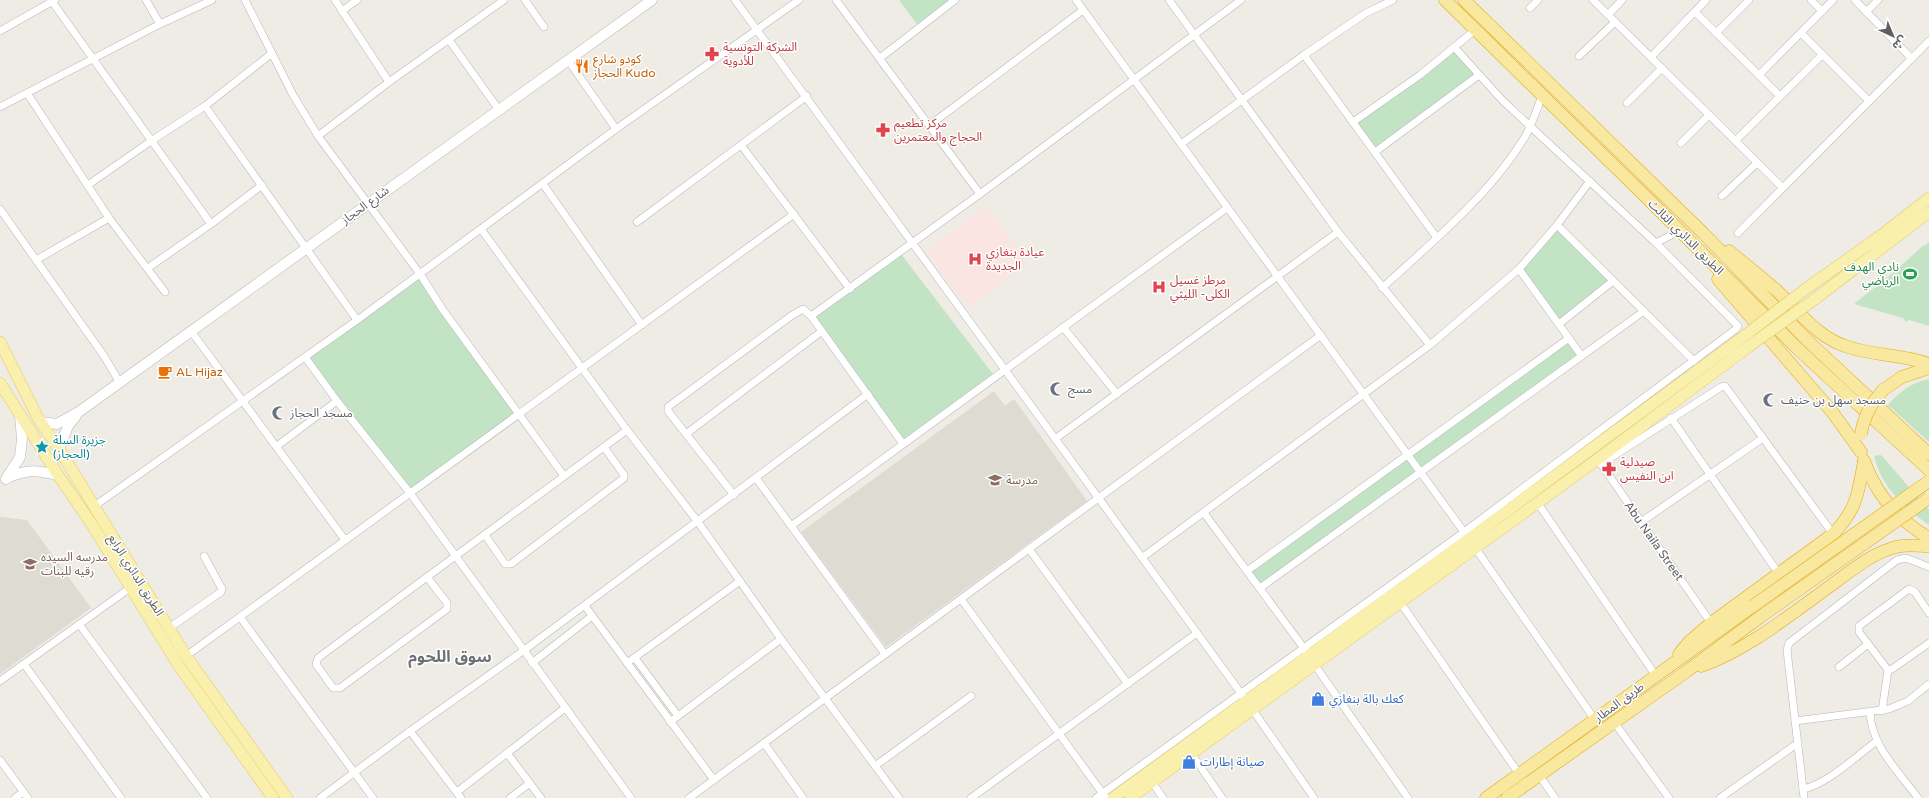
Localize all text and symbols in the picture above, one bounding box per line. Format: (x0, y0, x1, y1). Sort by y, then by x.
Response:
north arrow (1873, 16, 1913, 56)
text: ش (1890, 33, 1910, 53)
place label: الشركة التونسية للأدوية (723, 40, 797, 68)
pharmacy icon: الشركة التونسية للأدوية (704, 46, 720, 62)
place label: كودو شارع الحجاز Kudo (592, 52, 656, 80)
restaurant icon: كودو شارع الحجاز Kudo (574, 58, 590, 74)
place label: مركز تطعيم الحجاج والمعتمرين (894, 116, 982, 146)
pharmacy icon: مركز تطعيم الحجاج والمعتمرين (875, 122, 891, 138)
street label: شارع الحجاز (338, 183, 393, 229)
street label: الطريق الدائري الثالث (1643, 196, 1727, 280)
place label: عيادة بنغازي الجديدة (986, 245, 1044, 273)
hospital icon: عيادة بنغازي الجديدة (967, 251, 983, 267)
place label: نادي الهدف الرياضي (1844, 260, 1899, 291)
sports icon: نادي الهدف الرياضي (1902, 266, 1918, 282)
place label: مرطز غسيل الكلى- الليثي (1170, 273, 1230, 304)
hospital icon: مرطز غسيل الكلى- الليثي (1151, 279, 1167, 295)
cafe icon: AL Hijaz (157, 364, 173, 380)
place label: AL Hijaz (176, 365, 223, 379)
mosque icon: مسج (1049, 381, 1065, 397)
place label: مسج (1068, 382, 1092, 398)
mosque icon: مسجد سهل بن حنيف (1762, 392, 1778, 408)
place label: مسجد سهل بن حنيف (1781, 393, 1886, 407)
mosque icon: مسجد الحجاز (271, 405, 287, 421)
place label: مسجد الحجاز (289, 406, 353, 420)
place label: جزيرة السلة (الحجاز) (53, 433, 106, 461)
place icon: جزيرة السلة (الحجاز) (34, 439, 50, 455)
place label: صيدلية ابن النفيس (1620, 455, 1674, 483)
pharmacy icon: صيدلية ابن النفيس (1601, 461, 1617, 477)
school or university icon: مدرسة (987, 472, 1003, 488)
place label: مدرسة (1006, 473, 1038, 487)
street label: Abu Naila Street (1621, 499, 1687, 584)
street label: الطريق الدائري الرابع (103, 532, 167, 620)
place label: مدرسه السيده رقيه للبنات (41, 550, 108, 578)
school or university icon: مدرسه السيده رقيه للبنات (22, 556, 38, 572)
district label: سوق اللحوم (408, 647, 492, 668)
street label: طريق المطار (1591, 679, 1647, 726)
shop icon: كعك بالة بنغازي (1310, 691, 1326, 707)
place label: كعك بالة بنغازي (1329, 692, 1405, 709)
shop icon: صيانة إطارات (1181, 754, 1197, 770)
place label: صيانة إطارات (1200, 755, 1264, 770)

